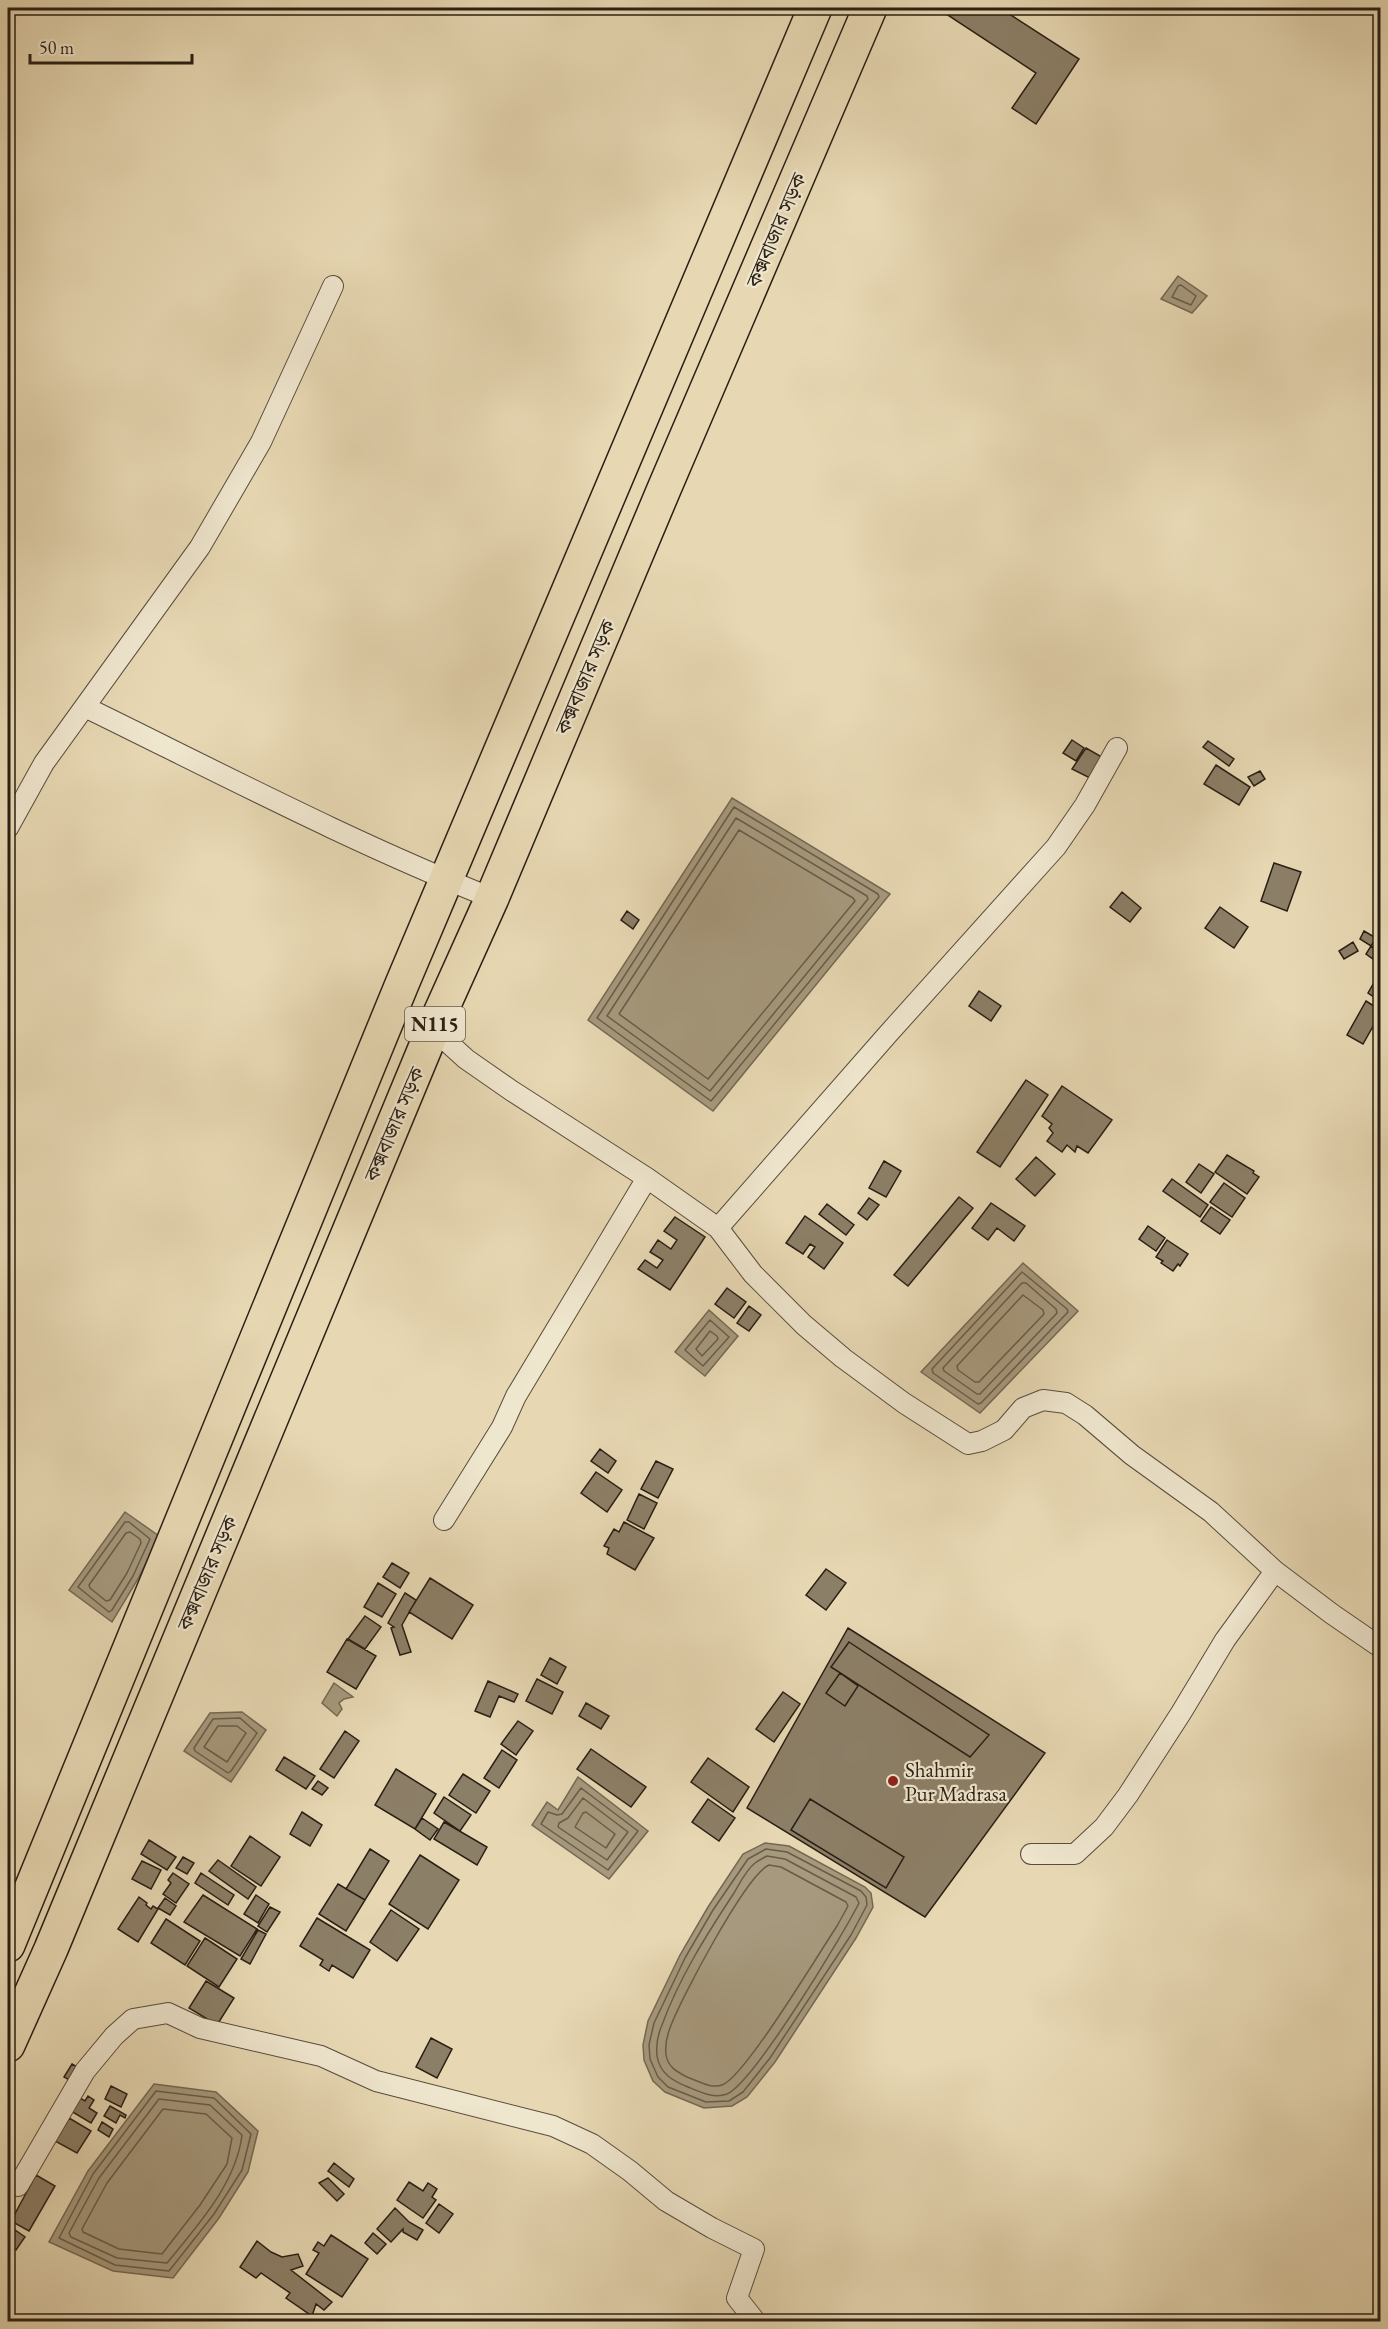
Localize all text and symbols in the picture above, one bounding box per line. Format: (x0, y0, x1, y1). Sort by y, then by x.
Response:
scale bar (30, 27, 192, 65)
text: 50 m (39, 36, 74, 59)
street label: কক্সবাজার সড়ক (739, 168, 813, 292)
street label: কক্সবাজার সড়ক (548, 615, 622, 739)
road number: N115 (405, 1007, 465, 1041)
street label: কক্সবাজার সড়ক (357, 1062, 431, 1186)
street label: কক্সবাজার সড়ক (170, 1511, 244, 1635)
place label: Shahmir Pur Madrasa (905, 1756, 1008, 1807)
marker: Shahmir Pur Madrasa (886, 1774, 900, 1788)

